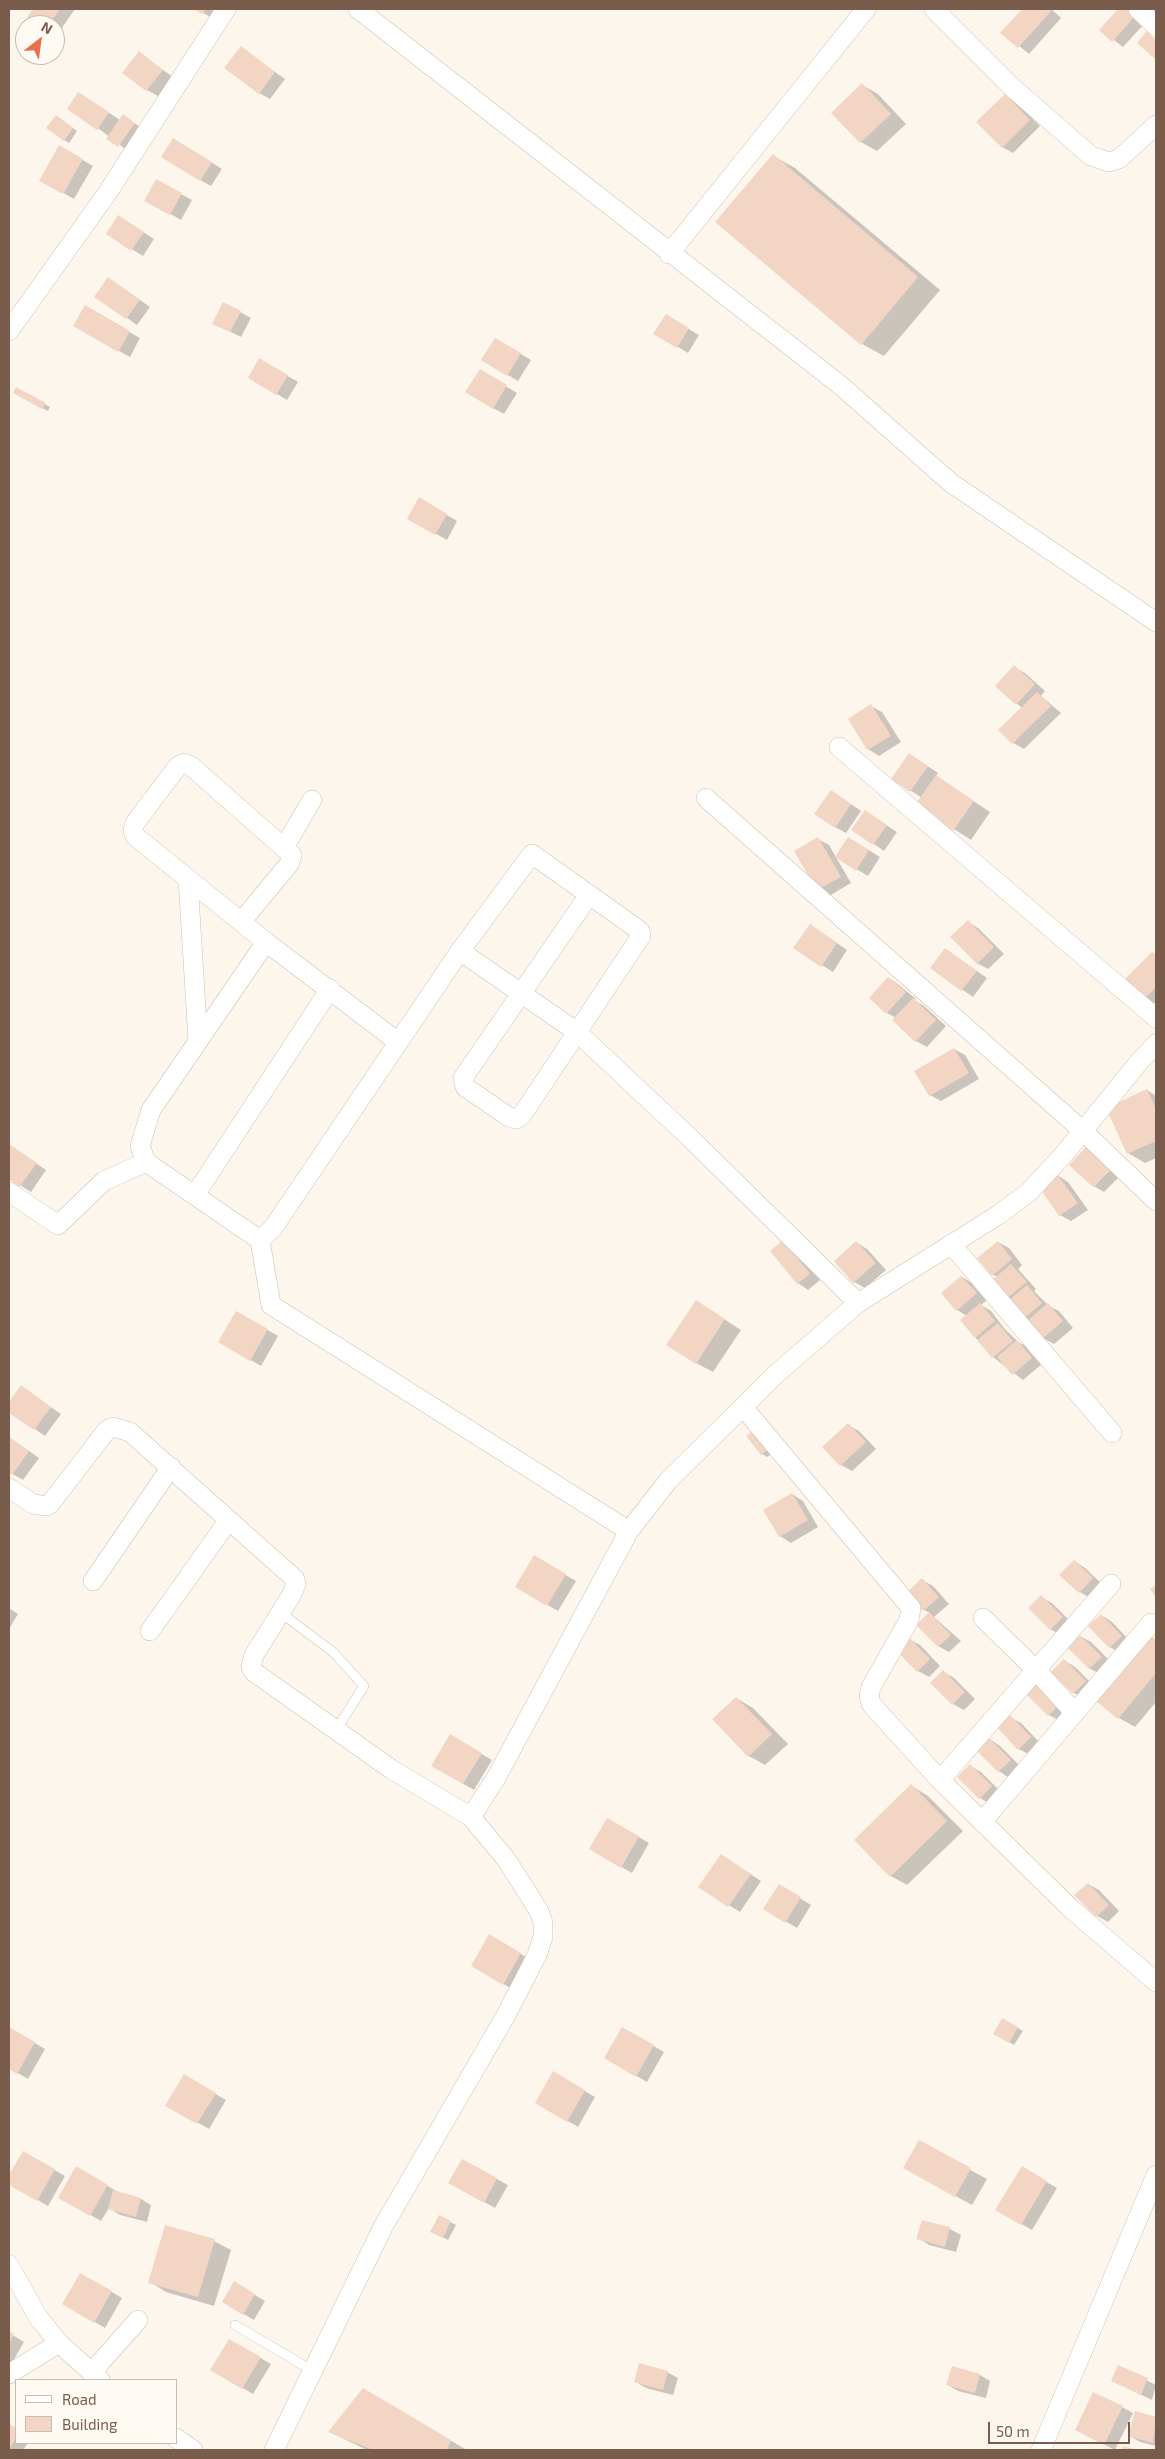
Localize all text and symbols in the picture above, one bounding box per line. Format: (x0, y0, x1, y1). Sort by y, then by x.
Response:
north arrow (15, 15, 65, 65)
text: N (39, 18, 56, 37)
legend (15, 2379, 178, 2444)
text: Road (62, 2390, 97, 2408)
scale bar (990, 2412, 1132, 2444)
text: Building (62, 2415, 117, 2433)
text: 50 m (996, 2422, 1030, 2440)

